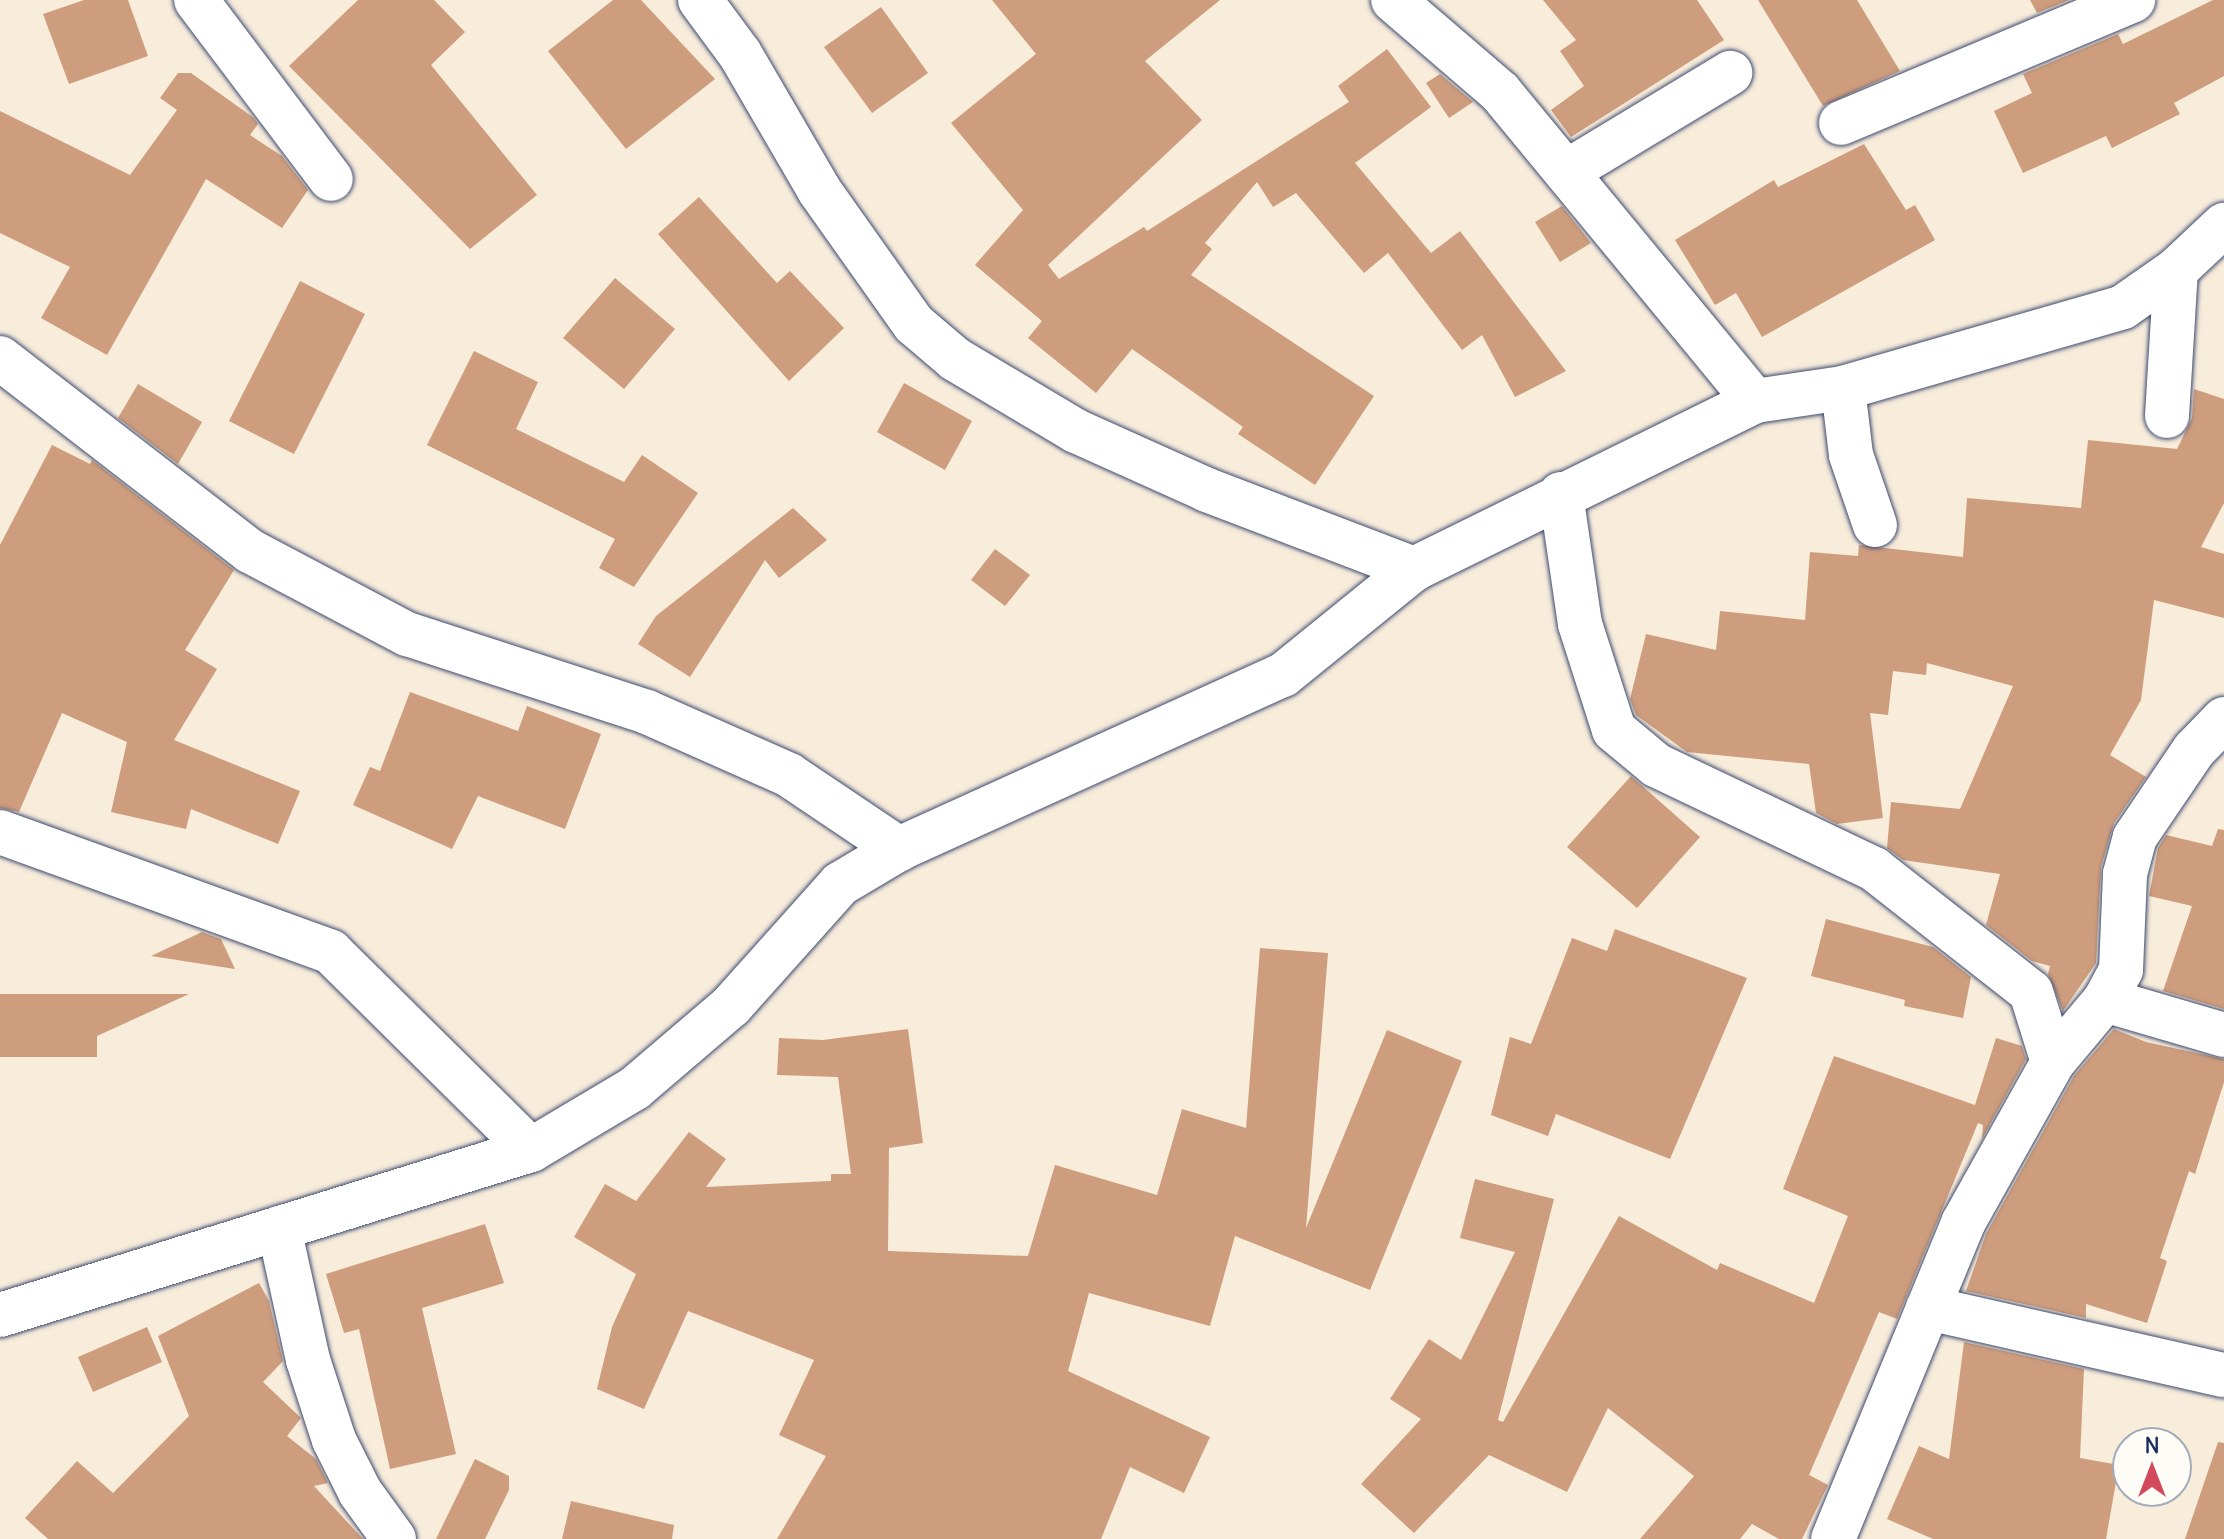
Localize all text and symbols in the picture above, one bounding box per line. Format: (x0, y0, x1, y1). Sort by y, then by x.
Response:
north arrow (2112, 1427, 2192, 1507)
text: N (2144, 1431, 2160, 1459)

